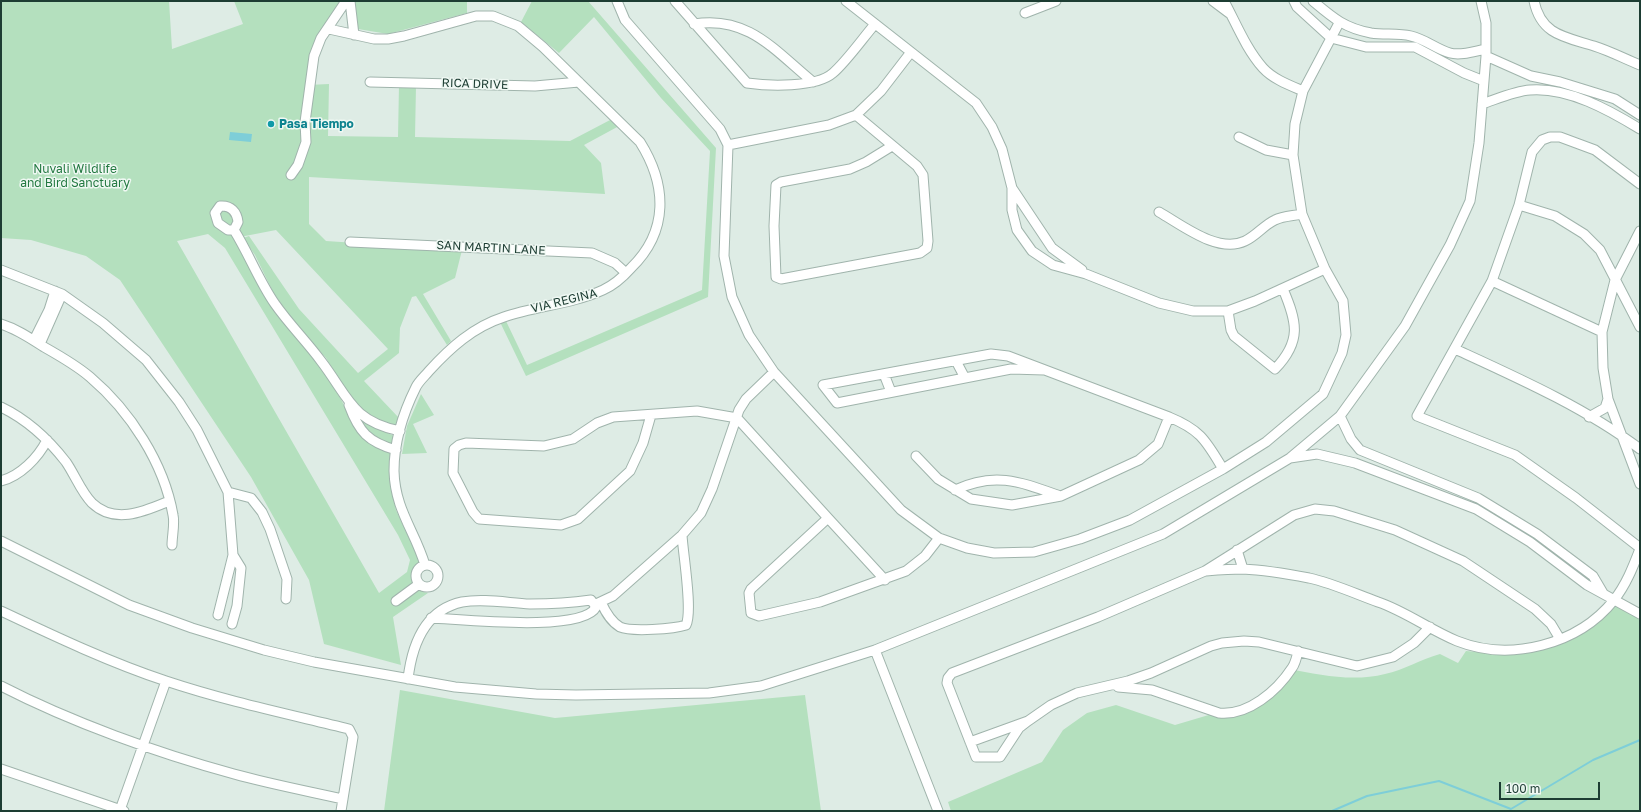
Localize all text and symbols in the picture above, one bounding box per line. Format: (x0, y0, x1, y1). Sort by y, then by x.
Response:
street label: RICA DRIVE (441, 76, 509, 92)
place label: Pasa Tiempo (279, 117, 354, 131)
marker: Pasa Tiempo (266, 119, 276, 129)
park label: Nuvali Wildlife and Bird Sanctuary (20, 162, 130, 190)
street label: SAN MARTIN LANE (436, 238, 546, 258)
street label: VIA REGINA (529, 286, 599, 316)
scale bar (1501, 774, 1602, 800)
text: 100 m (1506, 781, 1540, 796)

